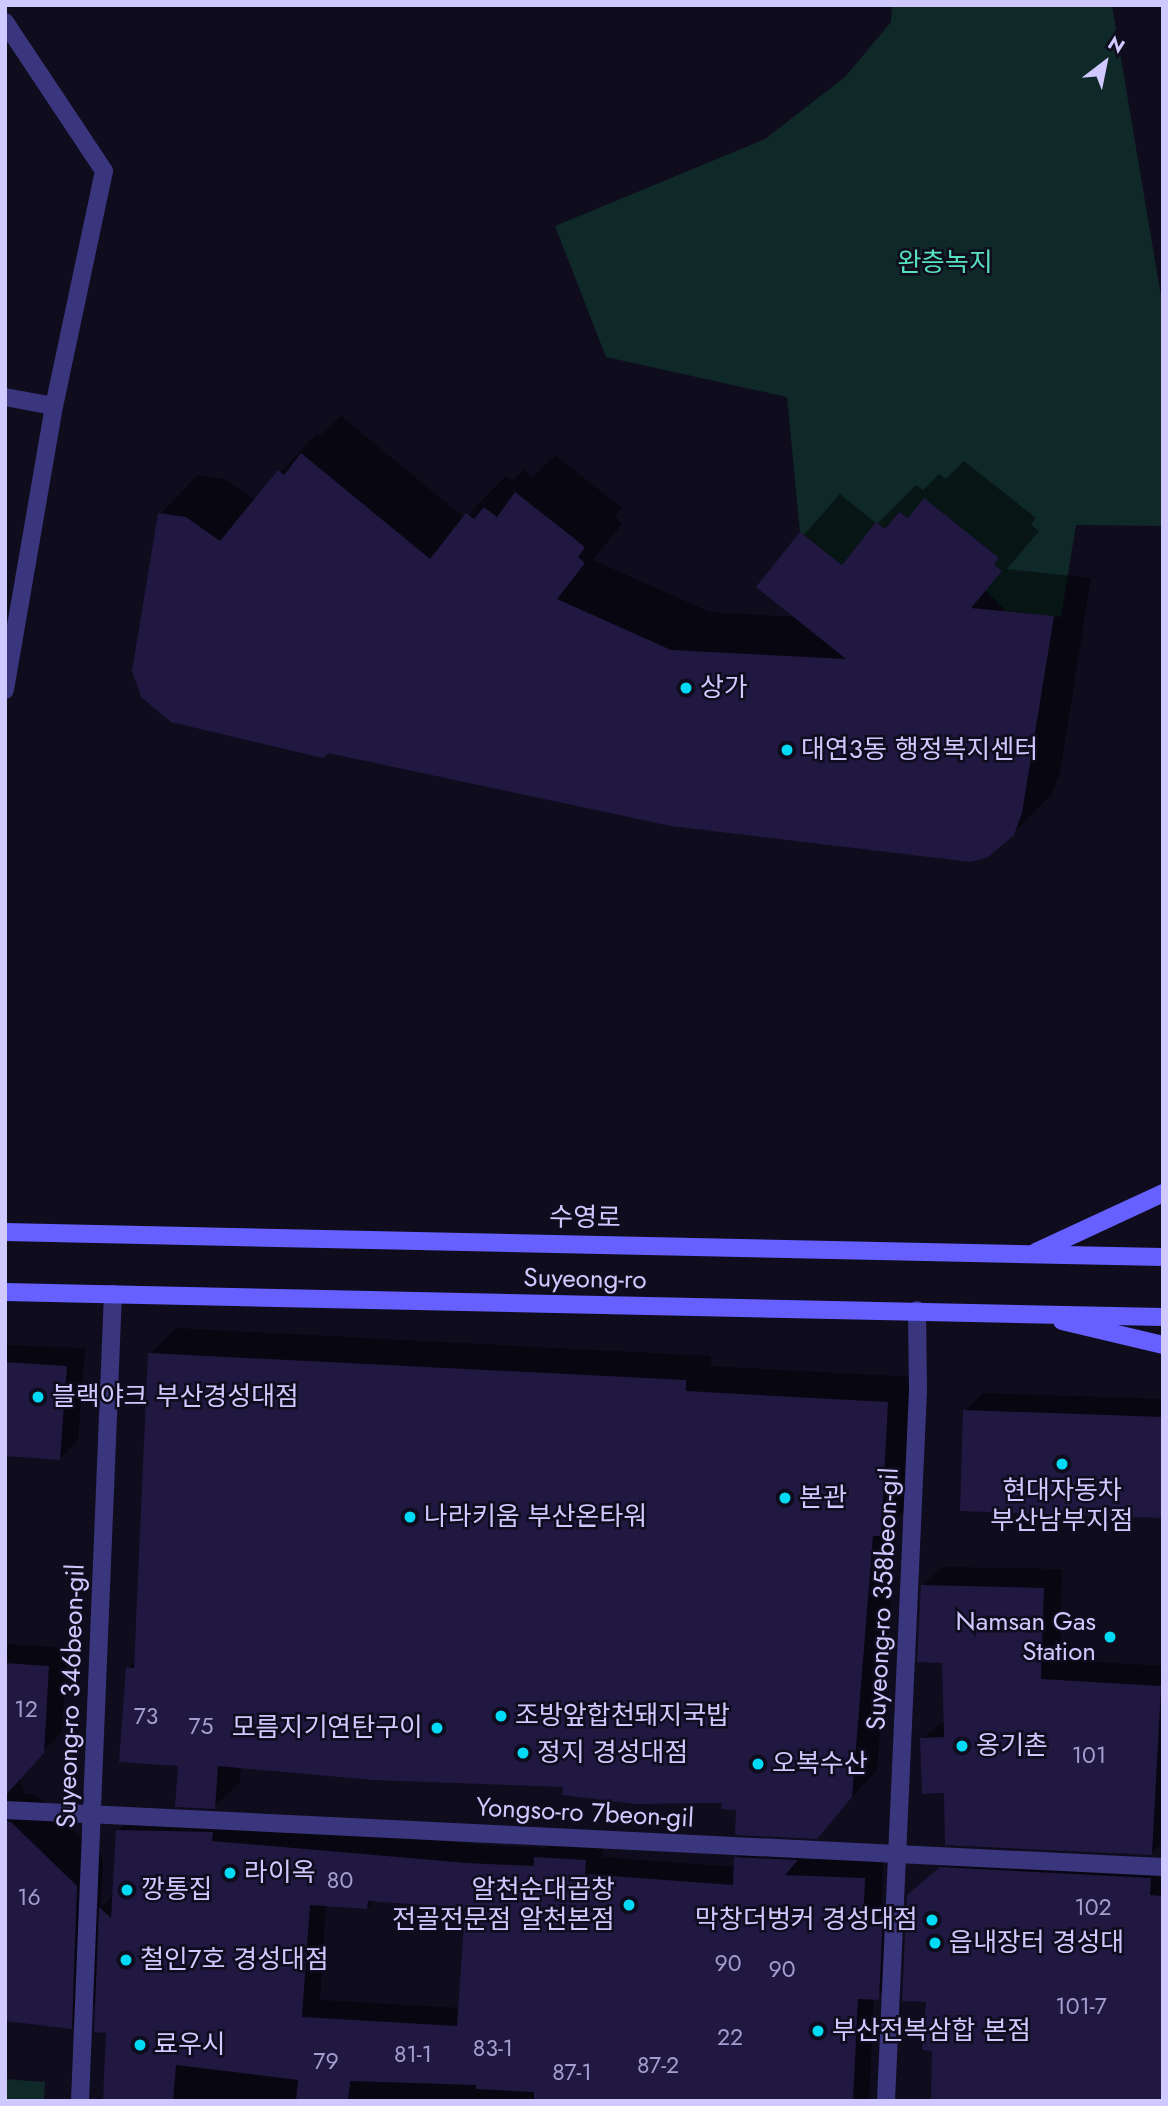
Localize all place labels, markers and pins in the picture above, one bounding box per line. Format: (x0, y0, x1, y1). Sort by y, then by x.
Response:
place label: 상가 (700, 672, 748, 704)
marker: 상가 (678, 680, 694, 696)
place label: 대연3동 행정복지센터 (801, 734, 1038, 766)
marker: 대연3동 행정복지센터 (779, 742, 795, 758)
place label: 블랙야크 부산경성대점 (52, 1381, 299, 1413)
marker: 블랙야크 부산경성대점 (30, 1389, 46, 1405)
marker: 현대자동차 부산남부지점 (1054, 1456, 1070, 1472)
place label: 현대자동차 부산남부지점 (990, 1475, 1134, 1536)
place label: 본관 (799, 1482, 847, 1514)
marker: 본관 (777, 1490, 793, 1506)
place label: 나라키움 부산온타워 (424, 1501, 647, 1533)
marker: 나라키움 부산온타워 (402, 1509, 418, 1525)
place label: Namsan Gas Station (955, 1606, 1096, 1668)
marker: Namsan Gas Station (1102, 1629, 1118, 1645)
place label: 조방앞합천돼지국밥 (515, 1700, 730, 1732)
marker: 조방앞합천돼지국밥 (493, 1708, 509, 1724)
place label: 모름지기연탄구이 (232, 1712, 423, 1744)
marker: 모름지기연탄구이 (429, 1720, 445, 1736)
place label: 옹기촌 (976, 1730, 1048, 1762)
place label: 정지 경성대점 (537, 1737, 688, 1769)
marker: 옹기촌 (954, 1738, 970, 1754)
marker: 정지 경성대점 (515, 1745, 531, 1761)
place label: 오복수산 (772, 1748, 868, 1780)
marker: 오복수산 (750, 1756, 766, 1772)
place label: 라이옥 (244, 1857, 316, 1889)
marker: 라이옥 (222, 1865, 238, 1881)
place label: 깡통집 (141, 1874, 213, 1906)
place label: 알천순대곱창 전골전문점 알천본점 (392, 1874, 615, 1936)
marker: 깡통집 (119, 1882, 135, 1898)
marker: 알천순대곱창 전골전문점 알천본점 (621, 1897, 637, 1913)
place label: 막창더벙커 경성대점 (695, 1904, 918, 1936)
marker: 막창더벙커 경성대점 (924, 1912, 940, 1928)
place label: 읍내장터 경성대 (949, 1927, 1124, 1959)
marker: 읍내장터 경성대 (927, 1935, 943, 1951)
place label: 철인7호 경성대점 (140, 1944, 329, 1976)
marker: 철인7호 경성대점 (118, 1952, 134, 1968)
place label: 부산전복삼합 본점 (832, 2015, 1031, 2047)
marker: 부산전복삼합 본점 (810, 2023, 826, 2039)
place label: 료우시 (154, 2029, 226, 2061)
marker: 료우시 (132, 2037, 148, 2053)

